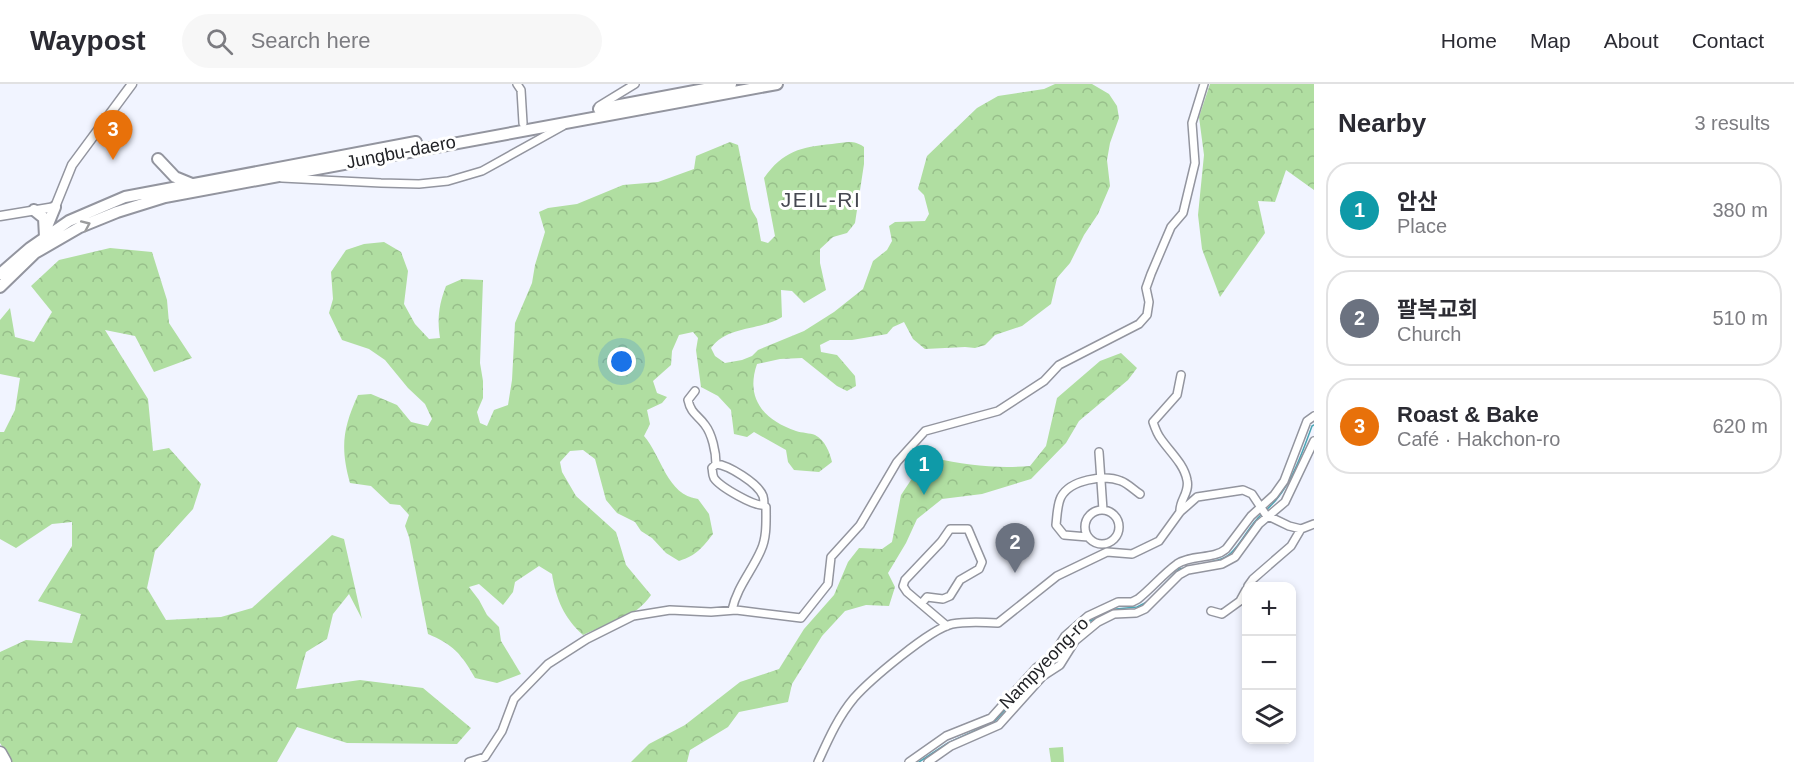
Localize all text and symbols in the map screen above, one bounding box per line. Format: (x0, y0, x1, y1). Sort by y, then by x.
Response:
search box (182, 14, 602, 68)
text: Waypost (30, 25, 146, 56)
icon: search (203, 25, 236, 58)
text: Search here (251, 28, 371, 53)
text: Home (1441, 29, 1497, 52)
text: Map (1530, 29, 1571, 52)
text: About (1604, 29, 1659, 52)
text: Contact (1692, 29, 1764, 52)
text: Nearby (1338, 108, 1426, 138)
pin: 3 (94, 110, 132, 160)
text: 3 results (1694, 112, 1770, 134)
street label: Jungbu-daero (345, 132, 457, 172)
district label: JEIL-RI (781, 188, 861, 211)
text: 안산 (1397, 189, 1437, 214)
text: 1 (1354, 199, 1365, 221)
text: 380 m (1712, 199, 1768, 221)
text: Place (1397, 215, 1447, 237)
one-way arrow (80, 220, 91, 232)
text: 팔복교회 (1397, 297, 1478, 322)
text: 2 (1354, 307, 1365, 329)
text: 510 m (1712, 307, 1768, 329)
text: Church (1397, 323, 1461, 345)
your location (607, 347, 636, 376)
text: Roast & Bake (1397, 402, 1539, 427)
text: 3 (1354, 415, 1365, 437)
text: 620 m (1712, 415, 1768, 437)
text: Café · Hakchon-ro (1397, 428, 1560, 450)
pin: 1 (904, 446, 944, 495)
pin: 2 (996, 524, 1034, 573)
map controls (1242, 582, 1296, 744)
button: + (1242, 582, 1296, 636)
street label: Nampyeong-ro (995, 613, 1093, 713)
button: − (1242, 636, 1296, 690)
button: layers (1242, 690, 1296, 744)

